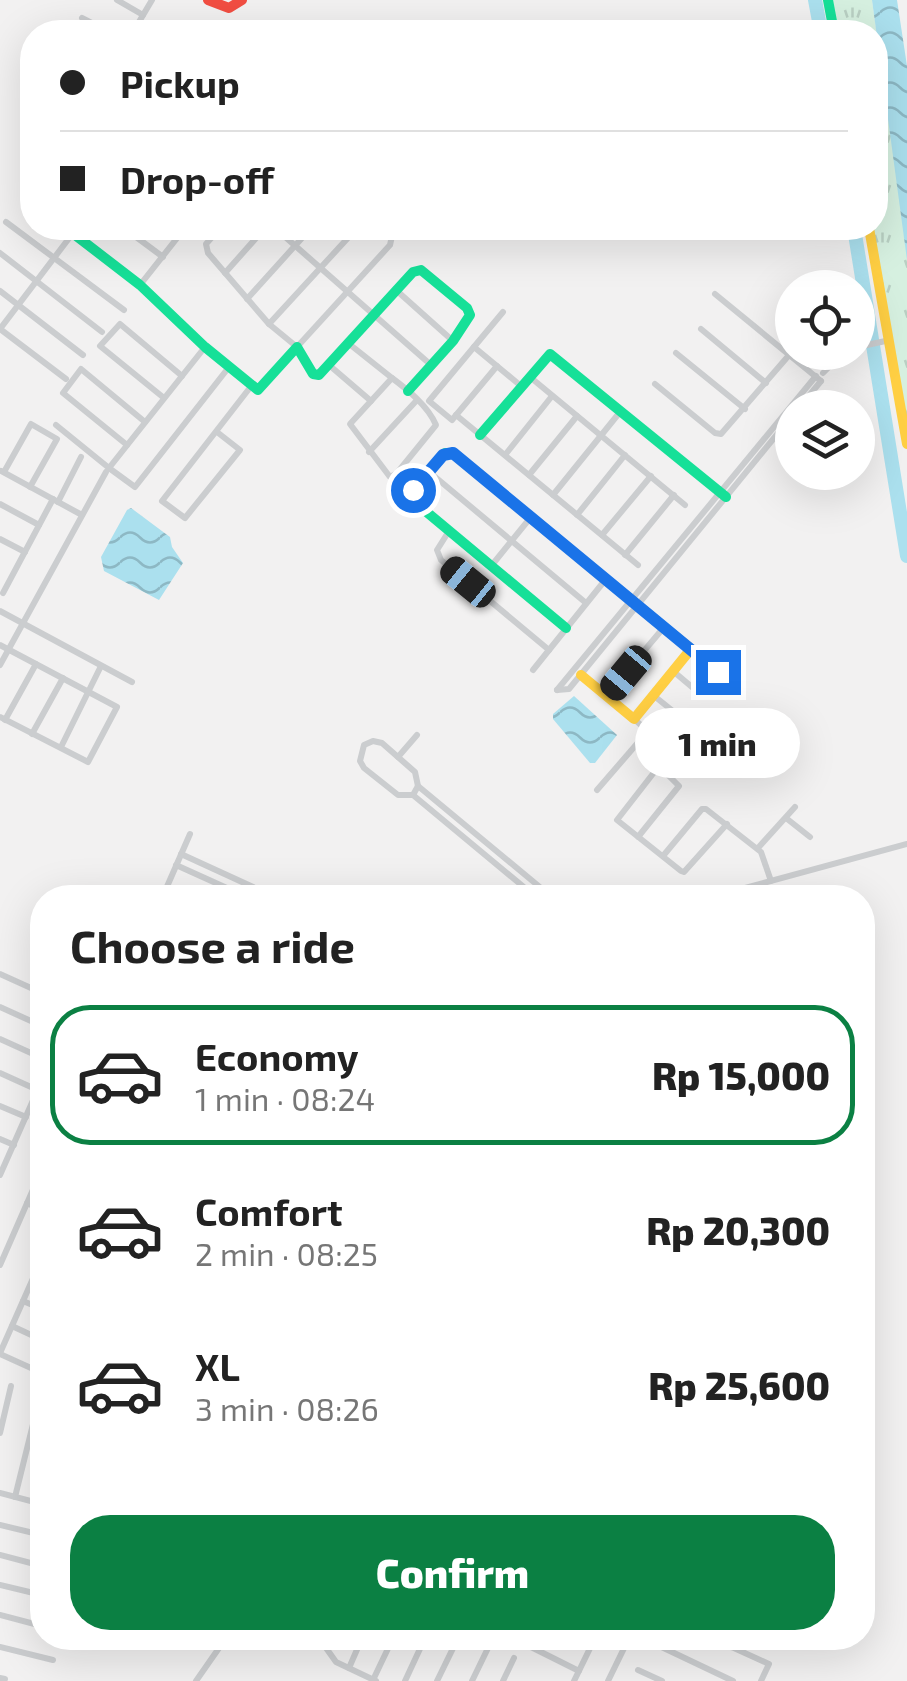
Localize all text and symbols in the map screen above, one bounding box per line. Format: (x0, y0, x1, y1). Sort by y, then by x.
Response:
text: Pickup (120, 60, 240, 106)
text: Drop-off (120, 156, 274, 202)
map controls (775, 270, 875, 490)
button: locate (775, 270, 875, 370)
button: layers (775, 390, 875, 490)
route start (391, 468, 436, 513)
car (435, 551, 501, 613)
car (595, 640, 657, 706)
route end (696, 650, 741, 695)
callout: 1 min (636, 707, 800, 777)
text: 1 min (678, 724, 757, 762)
text: Choose a ride (70, 918, 355, 972)
icon: car (75, 1030, 165, 1120)
text: Economy (195, 1033, 359, 1079)
text: Rp 15,000 (652, 1052, 830, 1098)
text: 1 min · 08:24 (195, 1079, 375, 1117)
icon: car (75, 1185, 165, 1275)
text: Comfort (195, 1188, 343, 1234)
text: Rp 20,300 (646, 1207, 830, 1253)
text: 2 min · 08:25 (195, 1234, 378, 1272)
icon: car (75, 1340, 165, 1430)
text: XL (195, 1343, 240, 1389)
text: Rp 25,600 (648, 1362, 830, 1408)
text: 3 min · 08:26 (195, 1389, 379, 1427)
button: Confirm (70, 1515, 835, 1630)

